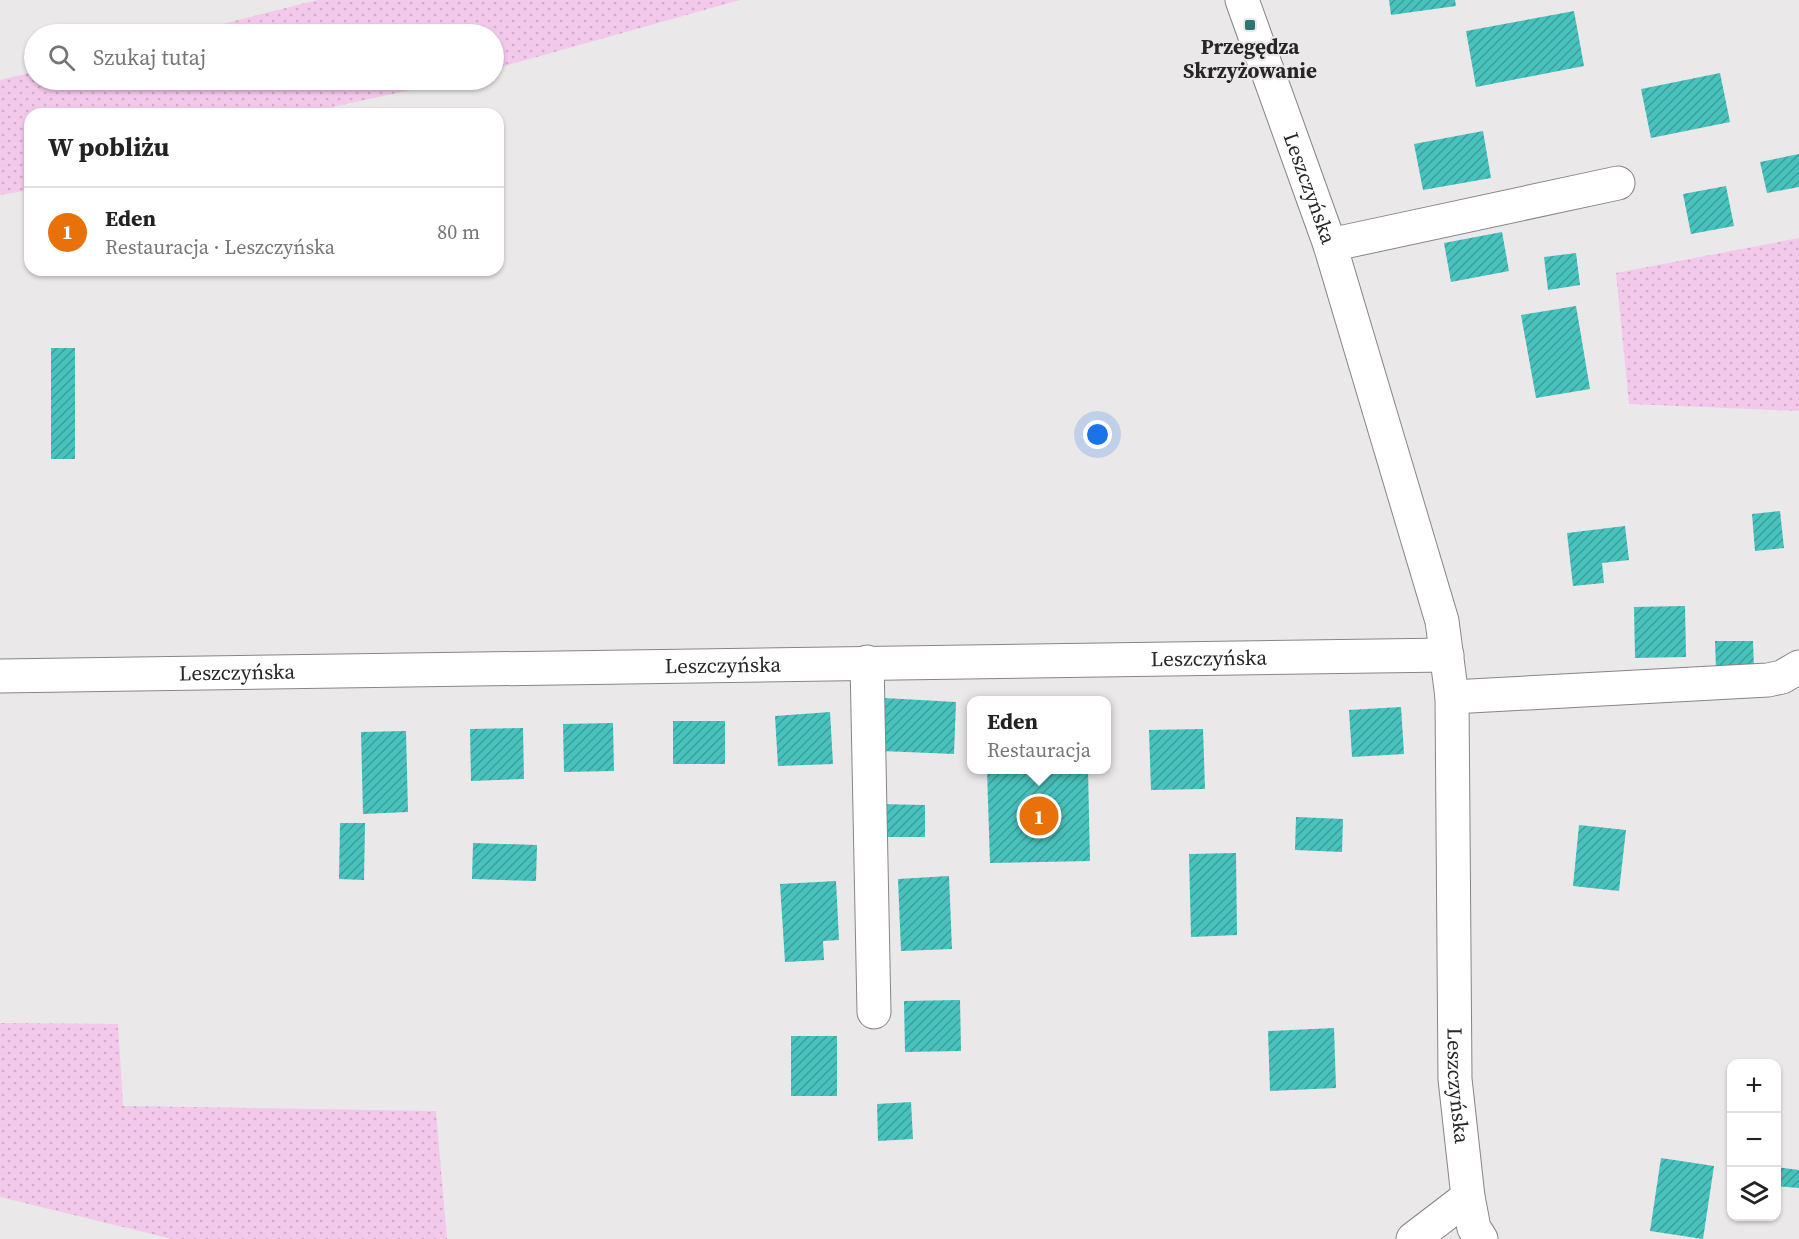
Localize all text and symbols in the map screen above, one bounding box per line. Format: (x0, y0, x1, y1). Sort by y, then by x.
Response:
marker: Przegędza Skrzyżowanie (1243, 18, 1257, 32)
search box (24, 24, 504, 90)
place label: Przegędza Skrzyżowanie (1183, 32, 1317, 85)
icon: search (45, 41, 78, 74)
text: Szukaj tutaj (93, 42, 206, 72)
street label: Leszczyńska (1277, 128, 1343, 248)
text: W pobliżu (48, 129, 169, 165)
text: Eden (105, 203, 156, 233)
text: 1 (62, 218, 73, 246)
text: 80 m (437, 218, 480, 246)
text: Restauracja · Leszczyńska (105, 233, 335, 261)
your location (1083, 420, 1112, 449)
street label: Leszczyńska (1150, 643, 1268, 673)
street label: Leszczyńska (665, 650, 782, 680)
street label: Leszczyńska (179, 657, 296, 687)
popup (967, 696, 1111, 774)
text: Eden (987, 706, 1038, 736)
text: Restauracja (987, 736, 1091, 764)
pin: 1 (1020, 794, 1058, 838)
street label: Leszczyńska (1441, 1027, 1477, 1145)
map controls (1727, 1059, 1781, 1221)
button: + (1727, 1059, 1781, 1113)
button: − (1727, 1113, 1781, 1167)
button: layers (1727, 1167, 1781, 1221)

